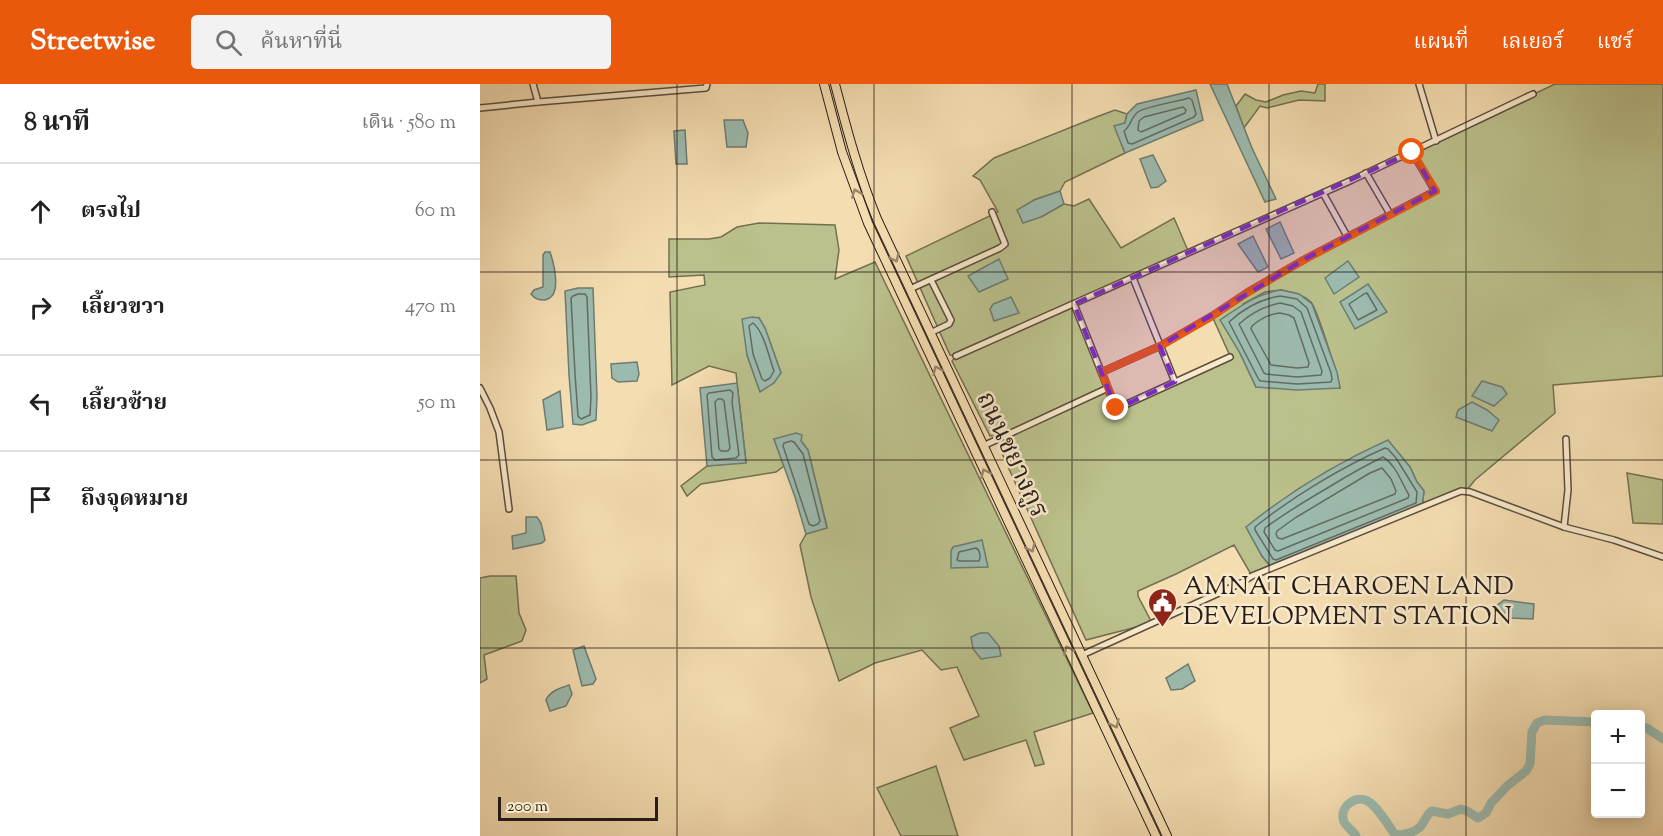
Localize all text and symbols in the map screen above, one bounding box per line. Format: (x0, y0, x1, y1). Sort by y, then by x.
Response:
search box (191, 15, 611, 69)
text: Streetwise (30, 22, 155, 62)
icon: search (212, 26, 245, 59)
text: ค้นหาที่นี่ (260, 27, 342, 59)
text: แผนที่ (1414, 28, 1469, 58)
text: เลเยอร์ (1502, 28, 1564, 58)
text: แชร์ (1597, 28, 1633, 58)
text: 8 นาที (24, 105, 90, 142)
text: เดิน · 580 m (361, 109, 456, 138)
route start (1398, 138, 1424, 164)
one-way arrow (851, 188, 863, 199)
icon: ahead (24, 195, 57, 228)
text: ตรงไป (81, 196, 141, 228)
text: 60 m (415, 197, 456, 226)
one-way arrow (888, 251, 900, 262)
icon: right (24, 291, 57, 324)
text: เลี้ยวขวา (81, 292, 165, 324)
text: 470 m (405, 293, 456, 322)
one-way arrow (932, 366, 944, 377)
street label: ถนนชยางกูร (966, 386, 1056, 524)
icon: left (24, 387, 57, 420)
text: เลี้ยวซ้าย (81, 388, 167, 420)
text: 50 m (418, 389, 456, 418)
route end (1102, 394, 1128, 420)
one-way arrow (980, 468, 992, 479)
icon: arrive (24, 483, 57, 516)
text: ถึงจุดหมาย (81, 484, 188, 516)
one-way arrow (1024, 541, 1036, 552)
place label: AMNAT CHAROEN LAND DEVELOPMENT STATION (1183, 569, 1514, 636)
public building icon: AMNAT CHAROEN LAND DEVELOPMENT STATION (1146, 586, 1178, 628)
one-way arrow (1064, 646, 1076, 657)
map controls (1591, 710, 1645, 818)
button: + (1591, 710, 1645, 764)
one-way arrow (1107, 718, 1119, 729)
button: − (1591, 764, 1645, 818)
scale bar (498, 794, 658, 822)
text: 200 m (507, 796, 548, 819)

